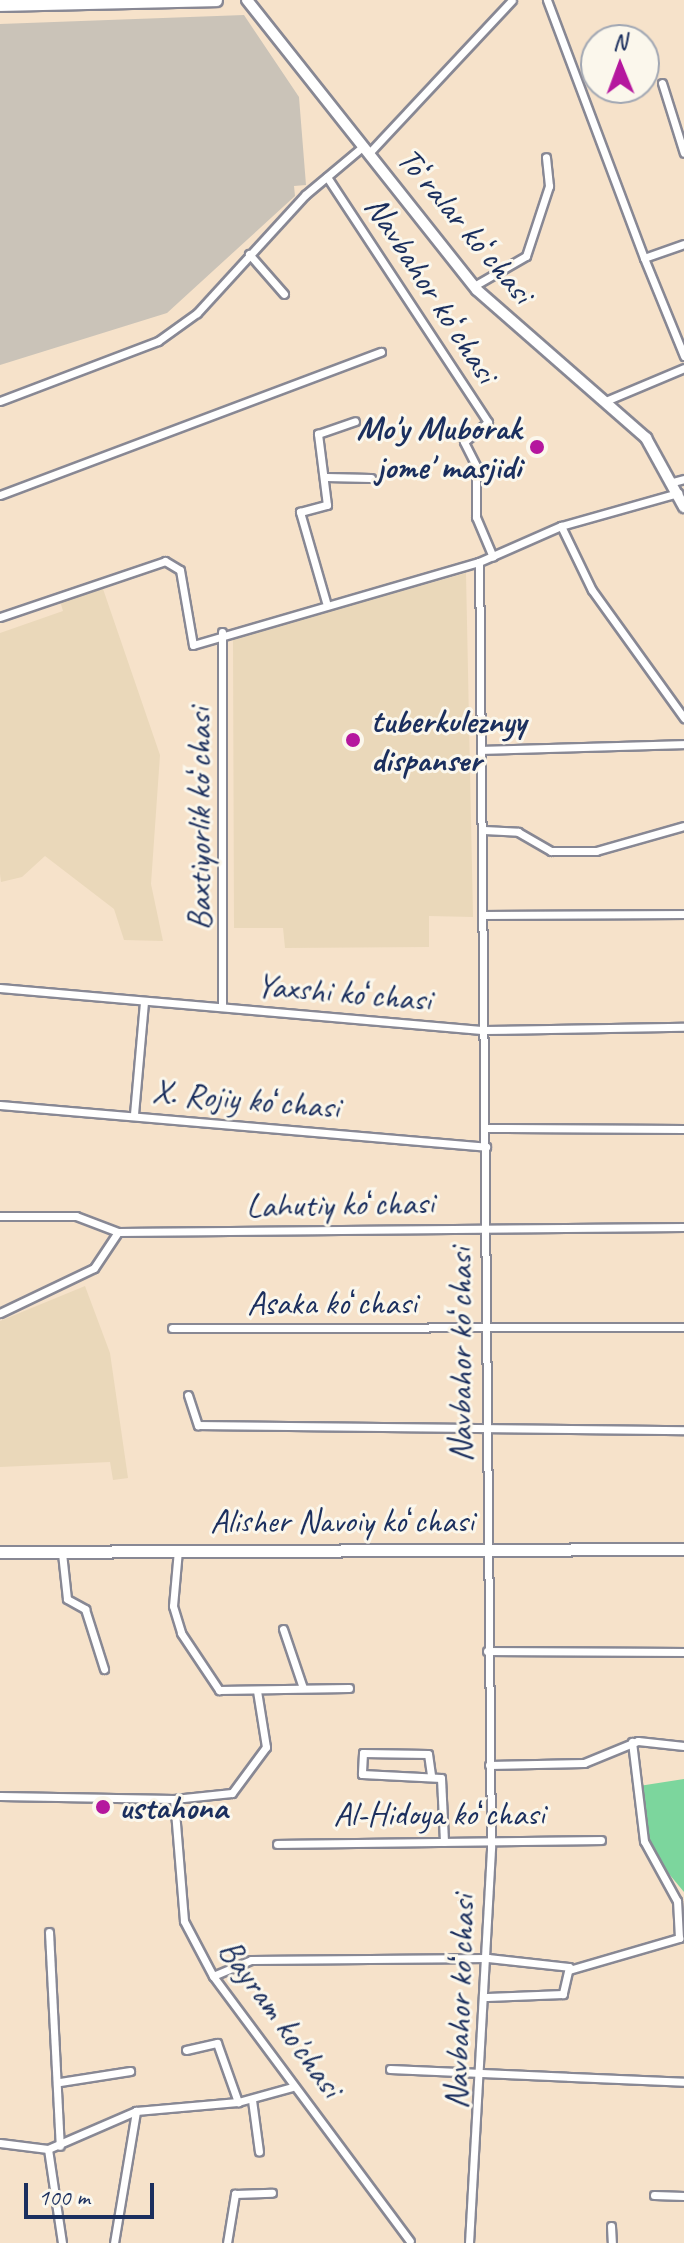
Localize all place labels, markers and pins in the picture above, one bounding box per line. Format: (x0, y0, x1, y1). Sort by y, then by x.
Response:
place label: Mo'y Muborak jome' masjidi (357, 407, 521, 486)
marker: Mo'y Muborak jome' masjidi (528, 438, 546, 456)
place label: tuberkuleznyy dispanser (371, 700, 526, 780)
marker: tuberkuleznyy dispanser (342, 729, 364, 751)
place label: ustahona (119, 1787, 227, 1827)
marker: ustahona (94, 1798, 112, 1816)

